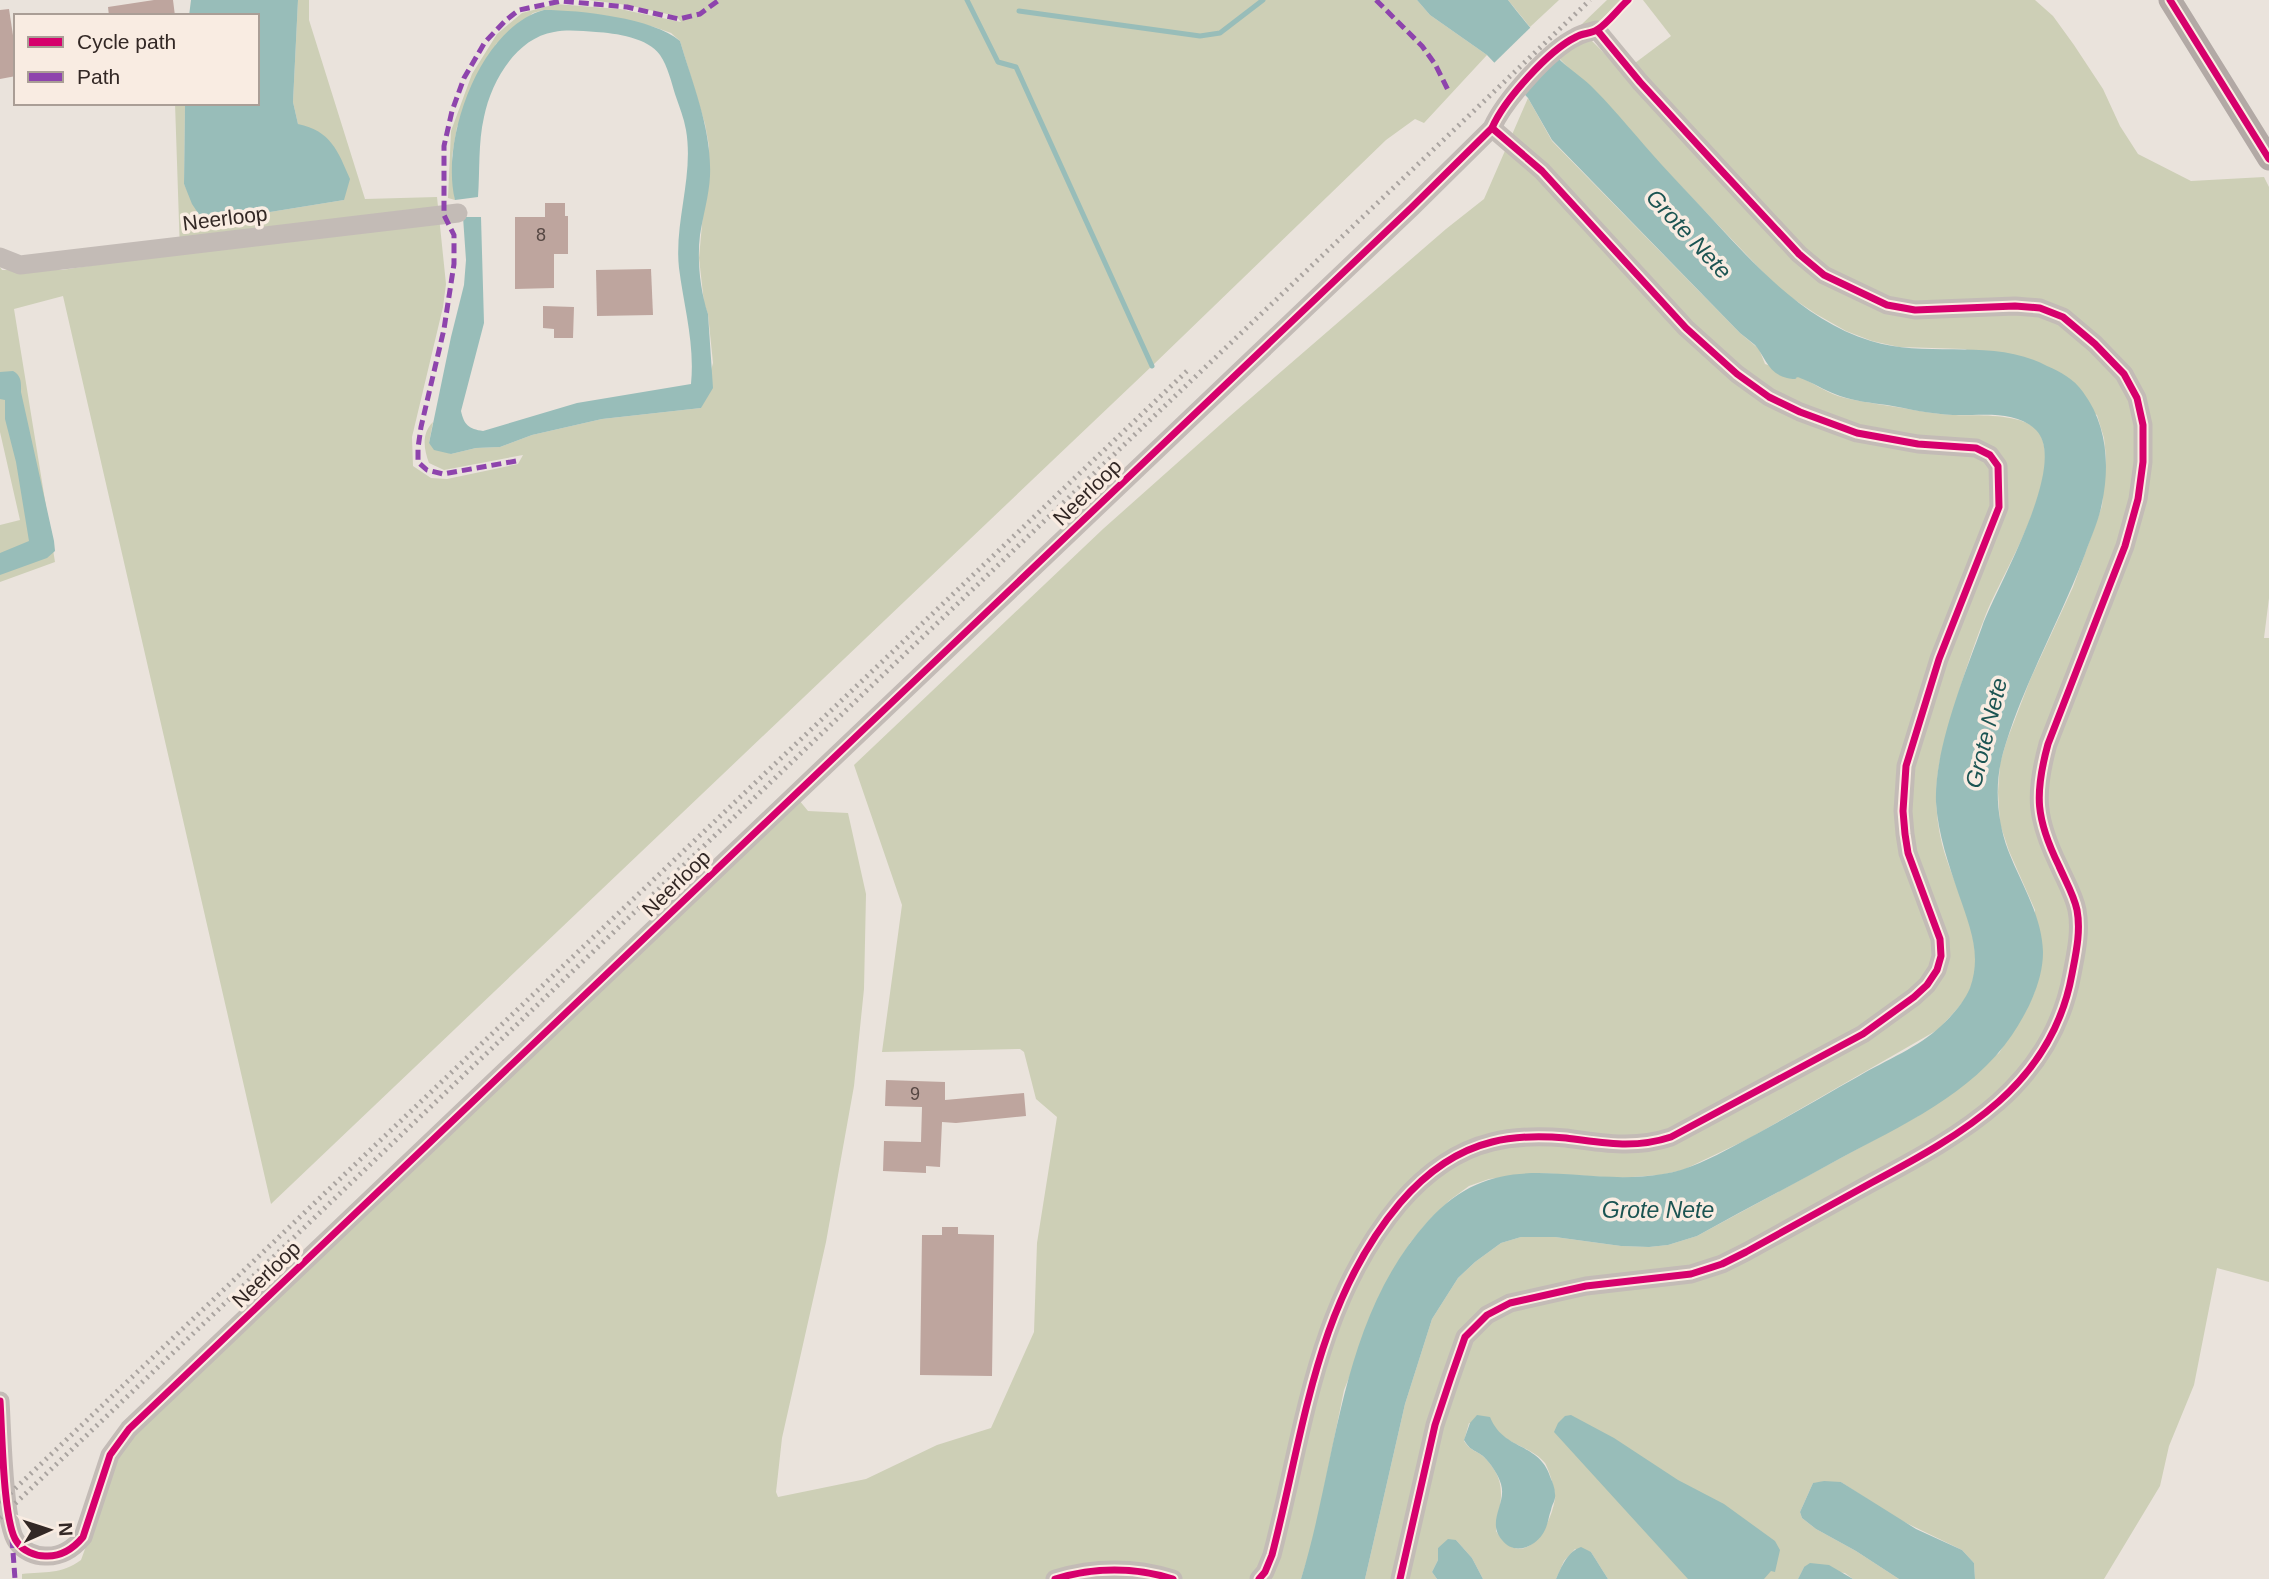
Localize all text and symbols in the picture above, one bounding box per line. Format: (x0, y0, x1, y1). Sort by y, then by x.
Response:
legend (14, 14, 259, 105)
text: Cycle path (77, 30, 176, 53)
text: Path (77, 65, 120, 88)
water label: Grote Nete (1641, 184, 1737, 284)
street label: Neerloop (181, 201, 269, 235)
house number: 8 (536, 225, 546, 245)
street label: Neerloop (1048, 454, 1126, 530)
water label: Grote Nete (1960, 675, 2012, 791)
street label: Neerloop (637, 845, 715, 921)
house number: 9 (910, 1084, 920, 1104)
water label: Grote Nete (1602, 1197, 1714, 1223)
street label: Neerloop (227, 1236, 305, 1312)
north arrow (14, 1495, 84, 1565)
text: N (55, 1522, 76, 1537)

